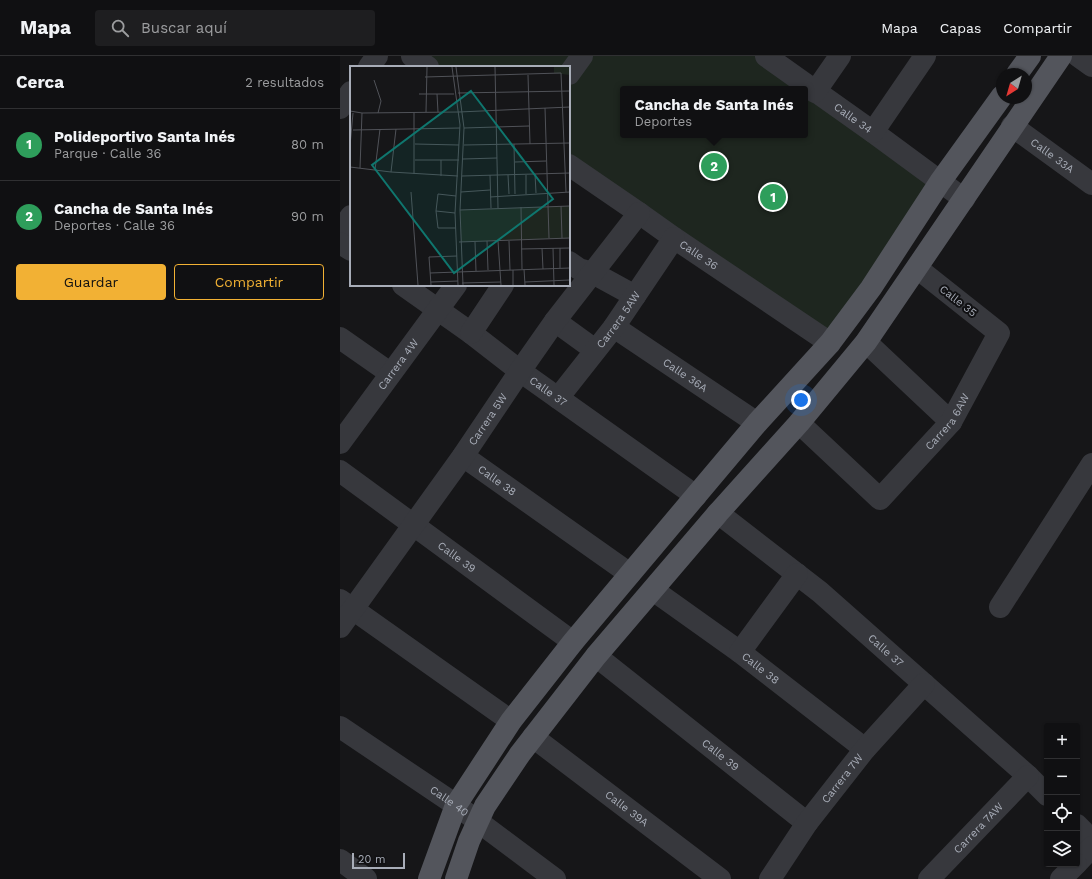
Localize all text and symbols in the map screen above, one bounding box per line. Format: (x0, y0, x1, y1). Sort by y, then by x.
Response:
search box (95, 10, 375, 46)
text: Mapa (20, 16, 71, 39)
icon: search (109, 17, 131, 39)
text: Buscar aquí (141, 19, 227, 37)
text: Mapa (881, 20, 918, 36)
text: Capas (940, 20, 981, 36)
text: Compartir (1003, 20, 1072, 36)
inset map (350, 66, 570, 286)
north arrow (996, 68, 1032, 104)
text: Cerca (16, 72, 64, 92)
text: 2 resultados (245, 75, 324, 90)
popup (620, 86, 808, 138)
text: Cancha de Santa Inés (634, 96, 794, 114)
street label: Calle 34 (832, 100, 875, 136)
text: Deportes (634, 114, 692, 129)
text: Polideportivo Santa Inés (54, 128, 235, 146)
street label: Calle 33A (1028, 135, 1077, 176)
text: 1 (26, 137, 32, 152)
text: 80 m (291, 137, 324, 152)
text: Parque · Calle 36 (54, 146, 162, 161)
pin: 2 (701, 151, 727, 181)
pin: 1 (760, 182, 786, 212)
text: Cancha de Santa Inés (54, 200, 213, 218)
text: 2 (25, 209, 33, 224)
text: 90 m (291, 209, 324, 224)
text: Deportes · Calle 36 (54, 218, 175, 233)
street label: Calle 36 (677, 237, 721, 273)
button: Guardar (16, 264, 166, 300)
button: Compartir (174, 264, 324, 300)
street label: Calle 35 (937, 283, 979, 319)
street label: Carrera 5AW (594, 288, 643, 351)
street label: Carrera 4W (375, 336, 421, 392)
street label: Calle 36A (661, 355, 710, 395)
street label: Calle 37 (527, 373, 570, 409)
street label: Carrera 5W (466, 390, 510, 448)
your location (791, 390, 811, 410)
street label: Carrera 6AW (922, 391, 972, 452)
street label: Calle 38 (476, 462, 519, 498)
street label: Calle 39 (435, 539, 479, 575)
street label: Calle 37 (866, 631, 906, 669)
street label: Calle 38 (739, 649, 782, 687)
map controls (1044, 723, 1080, 867)
button: + (1044, 723, 1080, 759)
street label: Calle 39 (699, 736, 742, 774)
street label: Carrera 7W (819, 751, 866, 806)
button: − (1044, 759, 1080, 795)
street label: Calle 40 (428, 783, 471, 819)
street label: Calle 39A (603, 788, 651, 829)
button: locate (1044, 795, 1080, 831)
street label: Carrera 7AW (951, 799, 1006, 856)
button: layers (1044, 831, 1080, 867)
scale bar (352, 851, 405, 870)
text: 20 m (358, 853, 386, 866)

